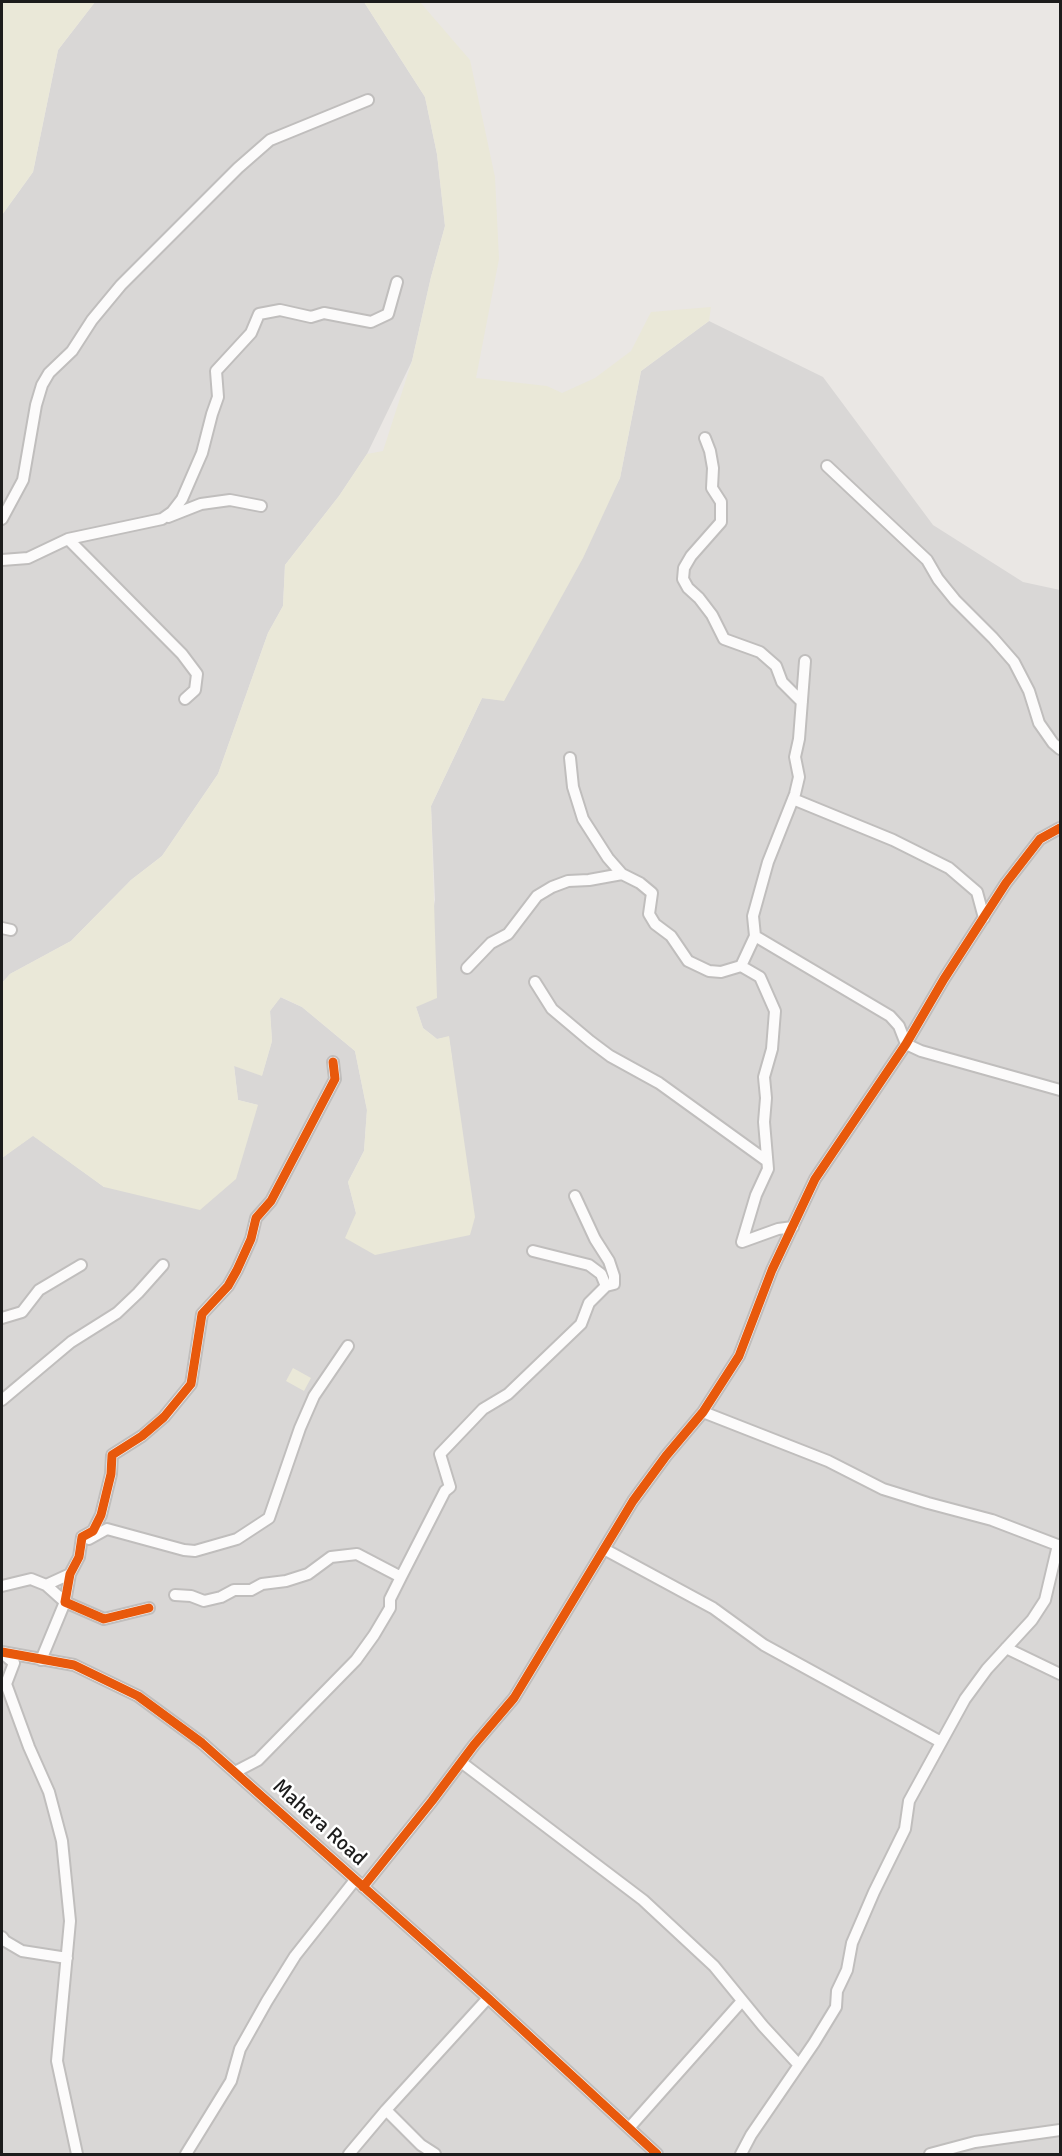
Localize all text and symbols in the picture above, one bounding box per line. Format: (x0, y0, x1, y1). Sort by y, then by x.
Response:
street label: Mahera Road (267, 1774, 371, 1872)

